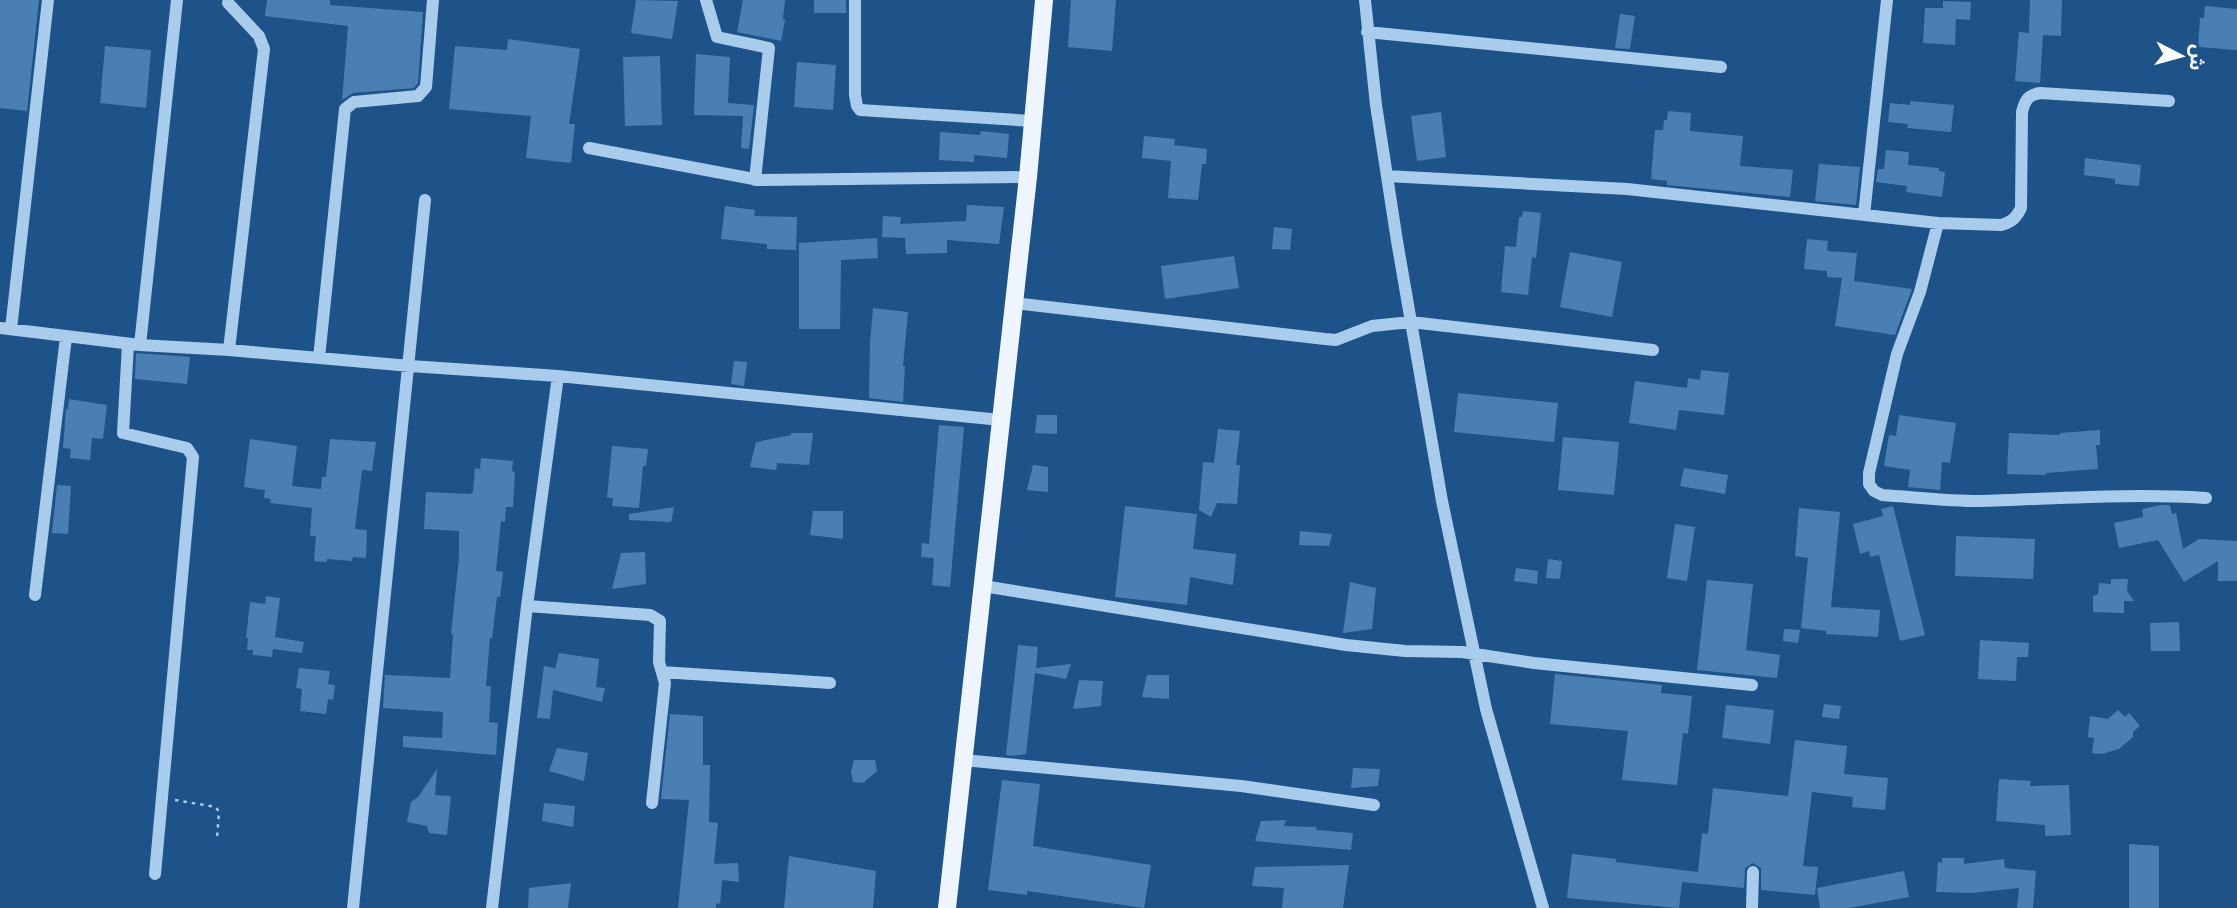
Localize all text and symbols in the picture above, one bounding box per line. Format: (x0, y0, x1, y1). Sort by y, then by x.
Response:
north arrow (2146, 21, 2216, 91)
text: ش (2183, 43, 2212, 72)

